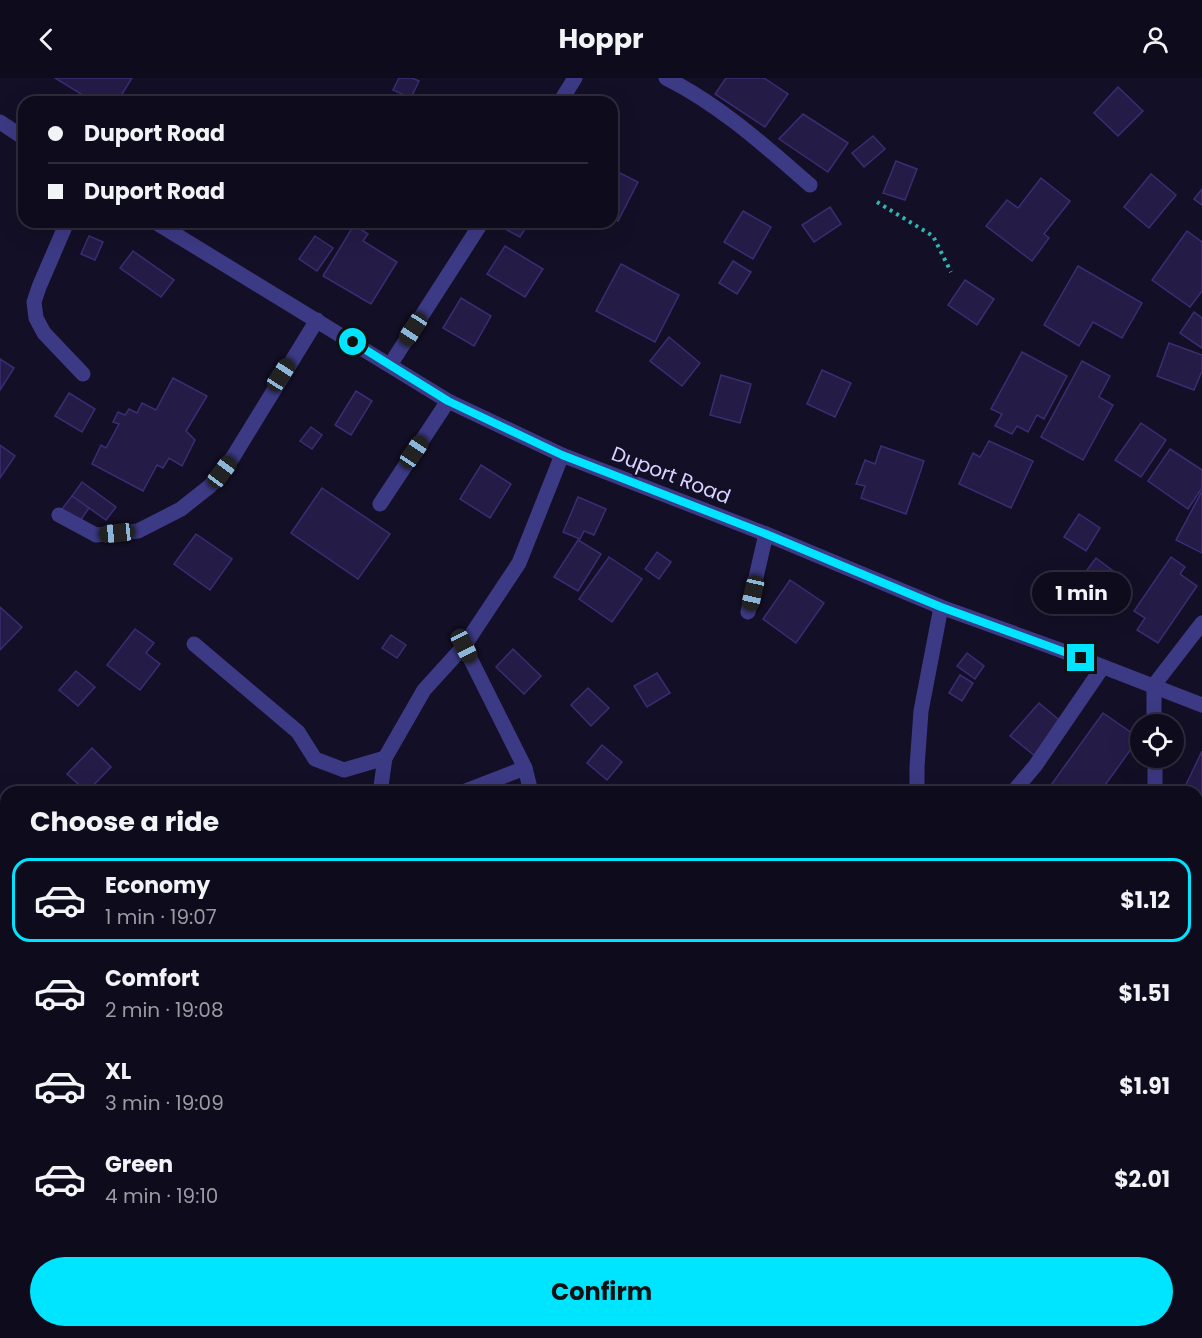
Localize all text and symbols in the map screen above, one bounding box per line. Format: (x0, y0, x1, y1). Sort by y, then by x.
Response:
text: Hoppr (558, 20, 644, 57)
icon: back (30, 23, 63, 56)
icon: person (1139, 23, 1172, 56)
text: Duport Road (84, 118, 225, 149)
text: Duport Road (84, 176, 225, 207)
car (396, 309, 430, 349)
route start (339, 328, 366, 355)
car (264, 355, 298, 395)
car (396, 432, 432, 472)
street label: Duport Road (607, 439, 735, 511)
car (204, 452, 240, 492)
car (98, 522, 136, 544)
callout: 1 min (1032, 571, 1130, 613)
car (740, 573, 766, 613)
text: 1 min (1055, 579, 1108, 607)
car (448, 626, 480, 666)
route end (1067, 644, 1094, 671)
map controls (1130, 714, 1184, 768)
button: locate (1130, 714, 1184, 768)
text: Choose a ride (30, 803, 219, 840)
text: Economy (105, 870, 210, 901)
icon: car (33, 873, 87, 927)
text: $1.12 (1120, 885, 1170, 916)
text: 1 min · 19:07 (105, 903, 217, 931)
text: Comfort (105, 963, 199, 994)
icon: car (33, 966, 87, 1020)
text: $1.51 (1118, 978, 1170, 1009)
text: 2 min · 19:08 (105, 996, 224, 1024)
text: XL (105, 1056, 131, 1087)
icon: car (33, 1059, 87, 1113)
text: $1.91 (1119, 1071, 1170, 1102)
text: 3 min · 19:09 (105, 1089, 224, 1117)
text: Green (105, 1149, 173, 1180)
icon: car (33, 1152, 87, 1206)
text: $2.01 (1114, 1164, 1170, 1195)
text: 4 min · 19:10 (105, 1182, 218, 1210)
button: Confirm (30, 1257, 1173, 1326)

